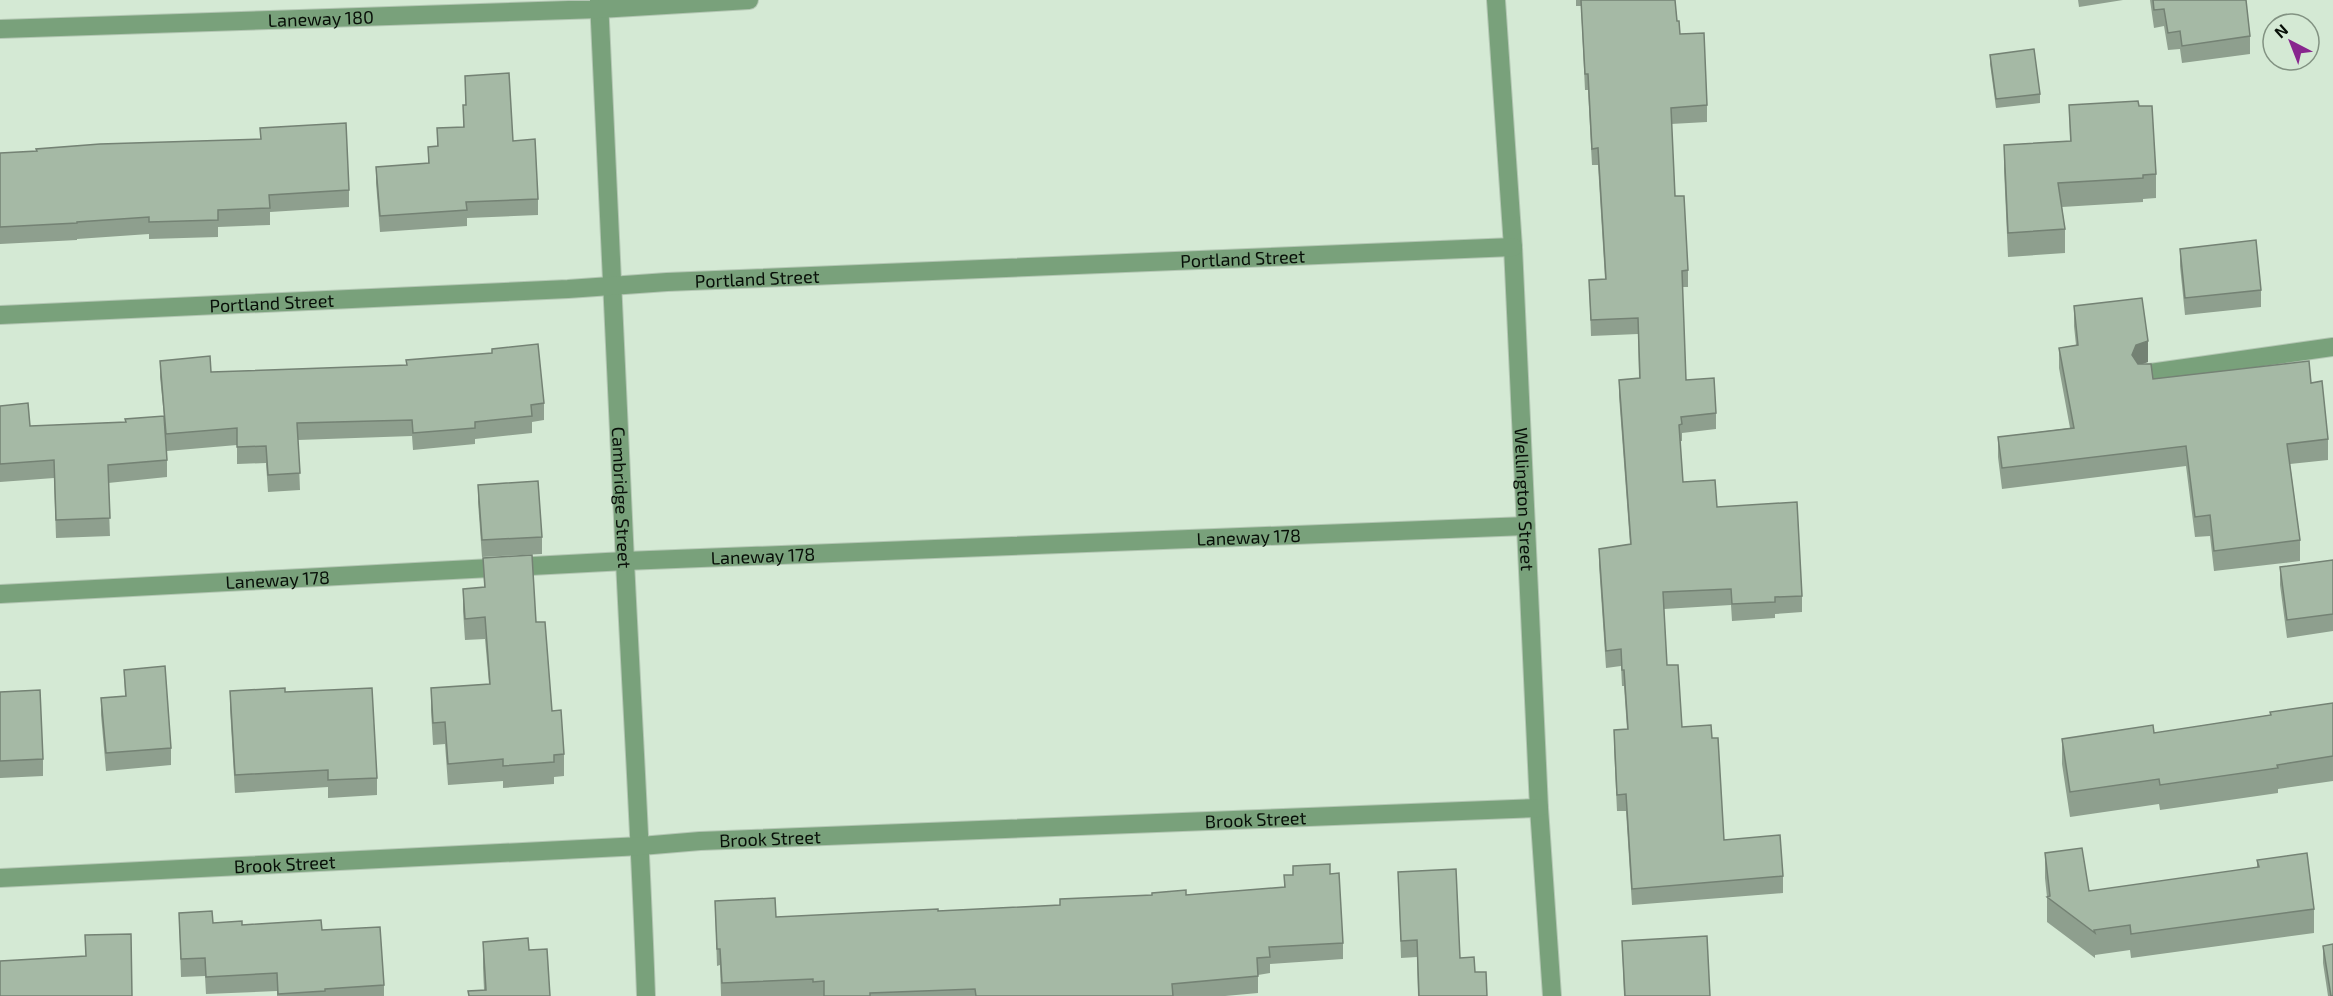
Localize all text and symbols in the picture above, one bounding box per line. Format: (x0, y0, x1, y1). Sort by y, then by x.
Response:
street label: Laneway 180 (267, 6, 374, 31)
north arrow (2261, 12, 2321, 72)
text: N (2270, 20, 2291, 41)
street label: Portland Street (1180, 245, 1306, 272)
street label: Portland Street (694, 265, 820, 292)
street label: Portland Street (209, 289, 335, 316)
street label: Cambridge Street (608, 426, 636, 569)
street label: Wellington Street (1510, 427, 1539, 572)
street label: Laneway 178 (1196, 524, 1301, 550)
street label: Laneway 178 (710, 543, 816, 569)
street label: Laneway 178 (225, 566, 330, 593)
street label: Brook Street (1204, 806, 1307, 832)
street label: Brook Street (719, 825, 821, 851)
street label: Brook Street (233, 850, 336, 877)

